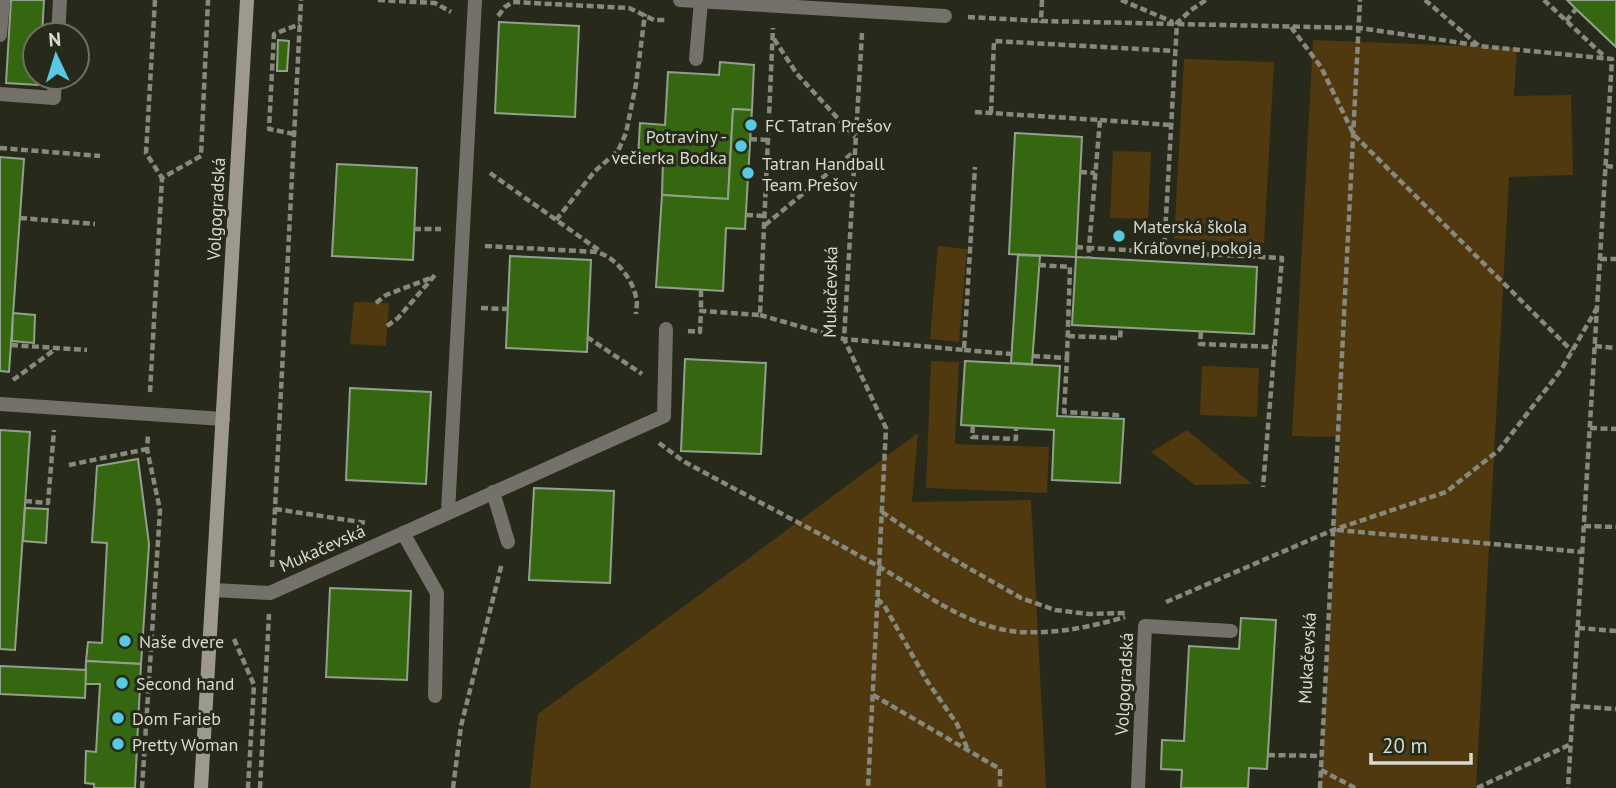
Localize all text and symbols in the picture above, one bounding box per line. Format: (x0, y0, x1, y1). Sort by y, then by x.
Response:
north arrow (21, 21, 91, 91)
text: N (48, 27, 62, 51)
place label: FC Tatran Prešov (765, 114, 892, 137)
marker: FC Tatran Prešov (743, 117, 759, 133)
place label: Potraviny - večierka Bodka (612, 125, 727, 169)
marker: Potraviny - večierka Bodka (733, 138, 749, 154)
place label: Tatran Handball Team Prešov (762, 152, 885, 196)
street label: Volgogradská (202, 157, 230, 262)
marker: Tatran Handball Team Prešov (740, 165, 756, 181)
place label: Materská škola Kráľovnej pokoja (1133, 215, 1262, 259)
marker: Materská škola Kráľovnej pokoja (1111, 228, 1127, 244)
street label: Mukačevská (818, 246, 842, 338)
street label: Mukačevská (275, 519, 369, 577)
street label: Mukačevská (1293, 612, 1321, 704)
place label: Naše dvere (139, 630, 224, 653)
street label: Volgogradská (1110, 632, 1138, 737)
marker: Naše dvere (117, 633, 133, 649)
place label: Second hand (136, 672, 235, 695)
marker: Second hand (114, 675, 130, 691)
place label: Dom Farieb (132, 707, 221, 730)
marker: Dom Farieb (110, 710, 126, 726)
scale bar (1371, 722, 1471, 766)
text: 20 m (1382, 732, 1428, 759)
place label: Pretty Woman (132, 733, 238, 756)
marker: Pretty Woman (110, 736, 126, 752)

